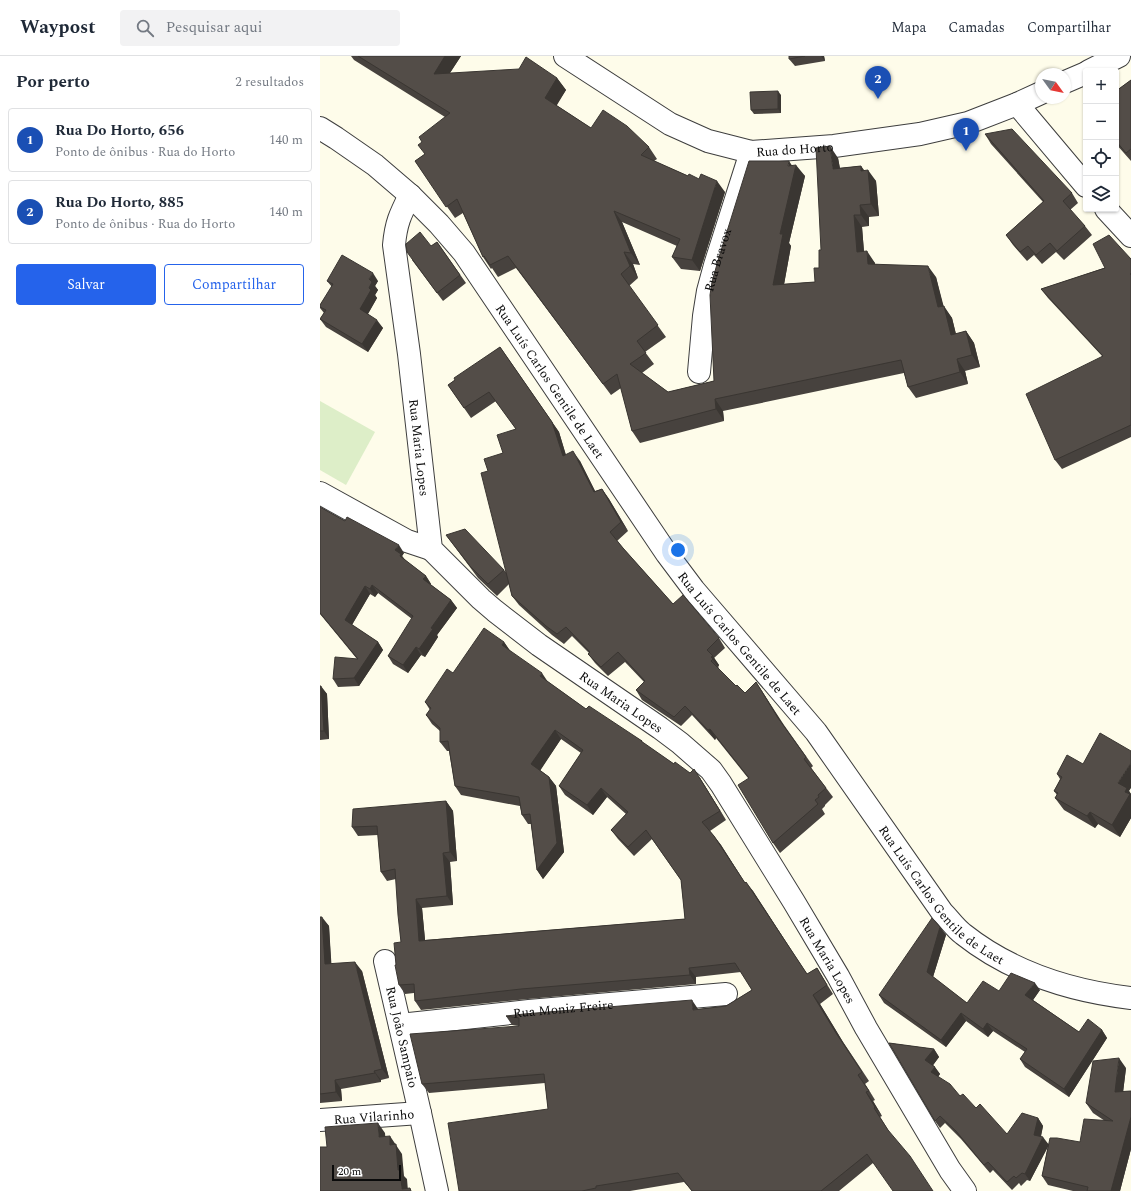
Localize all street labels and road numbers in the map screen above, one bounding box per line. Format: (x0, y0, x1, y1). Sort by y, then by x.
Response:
street label: Rua do Horto (756, 137, 834, 163)
street label: Rua Bravox (699, 225, 737, 294)
street label: Rua Luís Carlos Gentile de Laet (490, 300, 609, 463)
street label: Rua Maria Lopes (403, 398, 434, 497)
street label: Rua Luís Carlos Gentile de Laet (672, 568, 806, 720)
street label: Rua Maria Lopes (575, 667, 667, 738)
street label: Rua Luís Carlos Gentile de Laet (873, 822, 1008, 970)
street label: Rua Maria Lopes (794, 913, 860, 1008)
street label: Rua João Sampaio (380, 984, 423, 1090)
street label: Rua Moniz Freire (512, 995, 614, 1024)
street label: Rua Vilarinho (333, 1104, 415, 1130)

